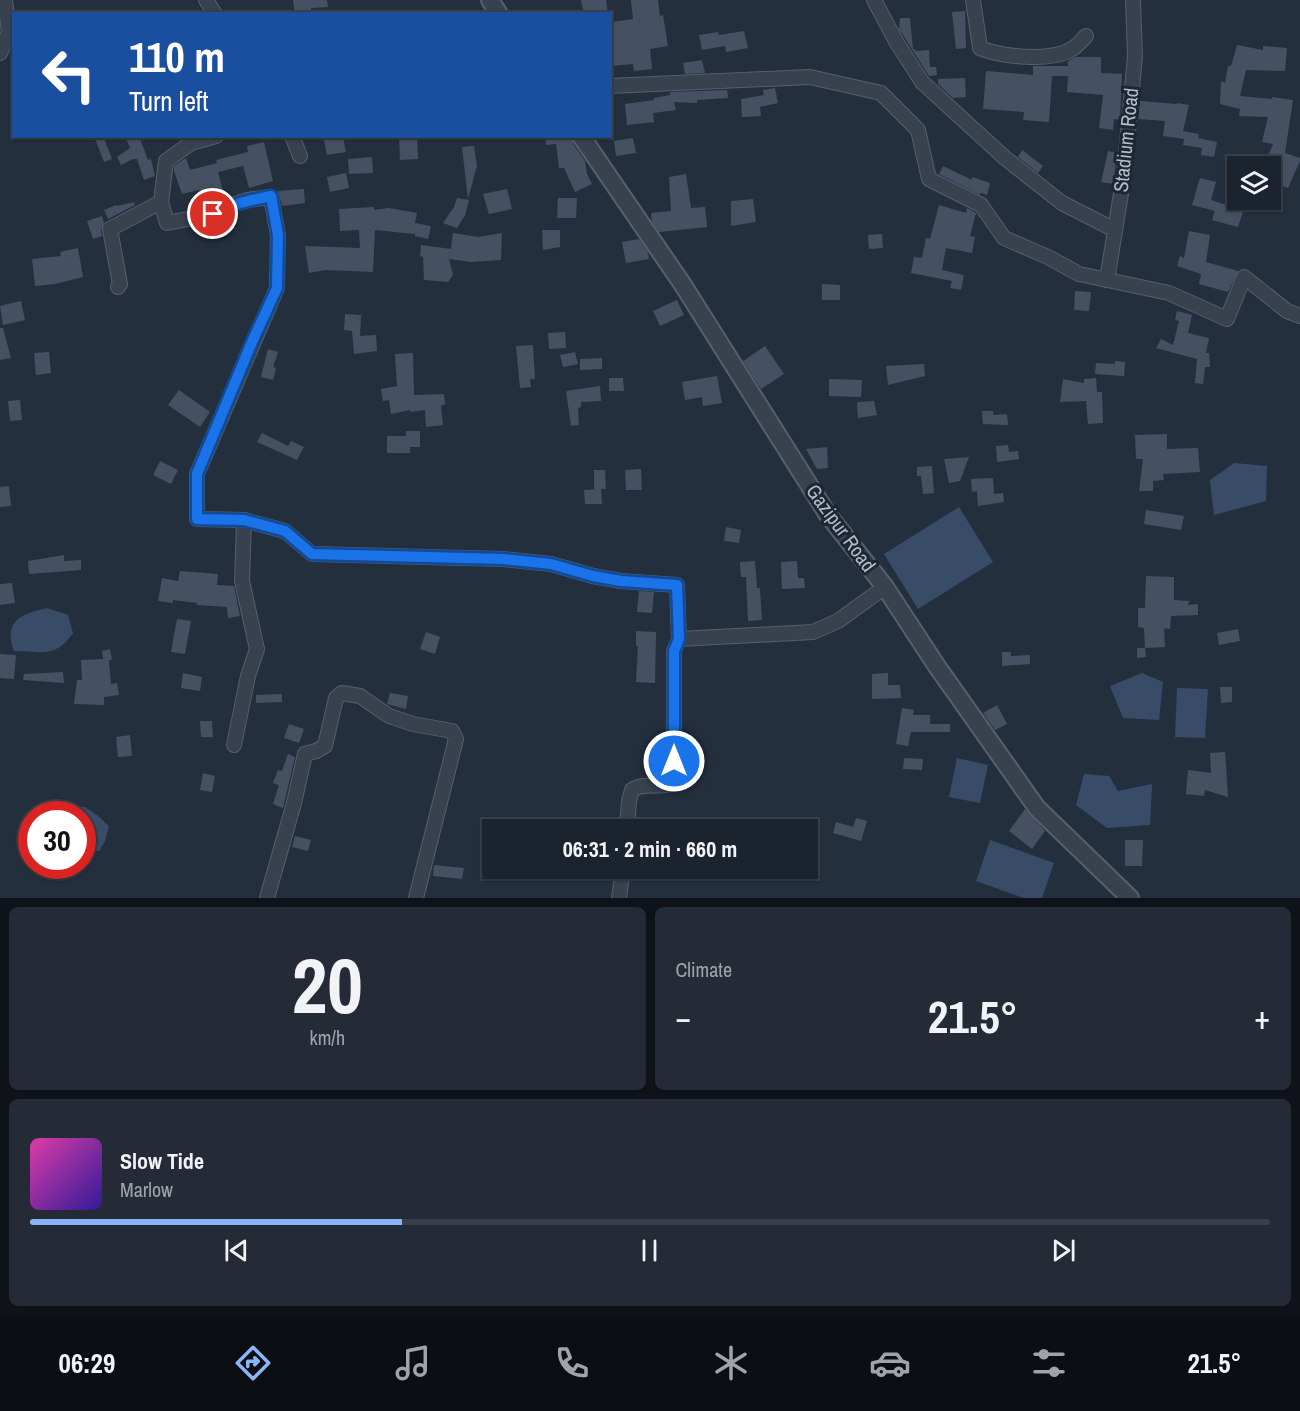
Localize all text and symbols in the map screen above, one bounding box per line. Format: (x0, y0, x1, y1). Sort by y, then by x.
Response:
text: 110 m (129, 29, 225, 85)
icon: left (30, 36, 108, 114)
text: Turn left (129, 83, 208, 119)
street label: Stadium Road (1107, 86, 1144, 193)
map controls (1227, 156, 1281, 210)
button: layers (1227, 156, 1281, 210)
pin (187, 188, 238, 239)
icon: arrive (196, 197, 229, 230)
street label: Gazipur Road (800, 478, 882, 577)
position arrow (642, 729, 706, 793)
speed limit sign: 30 (18, 801, 96, 879)
text: 06:31 · 2 min · 660 m (563, 834, 737, 864)
text: 20 (292, 932, 363, 1037)
text: Climate (676, 956, 732, 983)
text: 21.5° (928, 986, 1018, 1047)
text: − (676, 995, 691, 1039)
text: + (1254, 995, 1270, 1039)
text: km/h (309, 1024, 345, 1051)
text: Slow Tide (120, 1146, 204, 1176)
text: Marlow (120, 1176, 173, 1203)
icon: previous (220, 1234, 253, 1267)
icon: pause (633, 1234, 666, 1267)
icon: next (1047, 1234, 1080, 1267)
icon: directions (232, 1342, 274, 1384)
icon: music (392, 1342, 434, 1384)
icon: phone (551, 1342, 593, 1384)
icon: climate (710, 1342, 752, 1384)
icon: car (869, 1342, 911, 1384)
icon: filters (1028, 1342, 1070, 1384)
text: 06:29 (59, 1345, 115, 1381)
text: 21.5° (1187, 1345, 1241, 1381)

